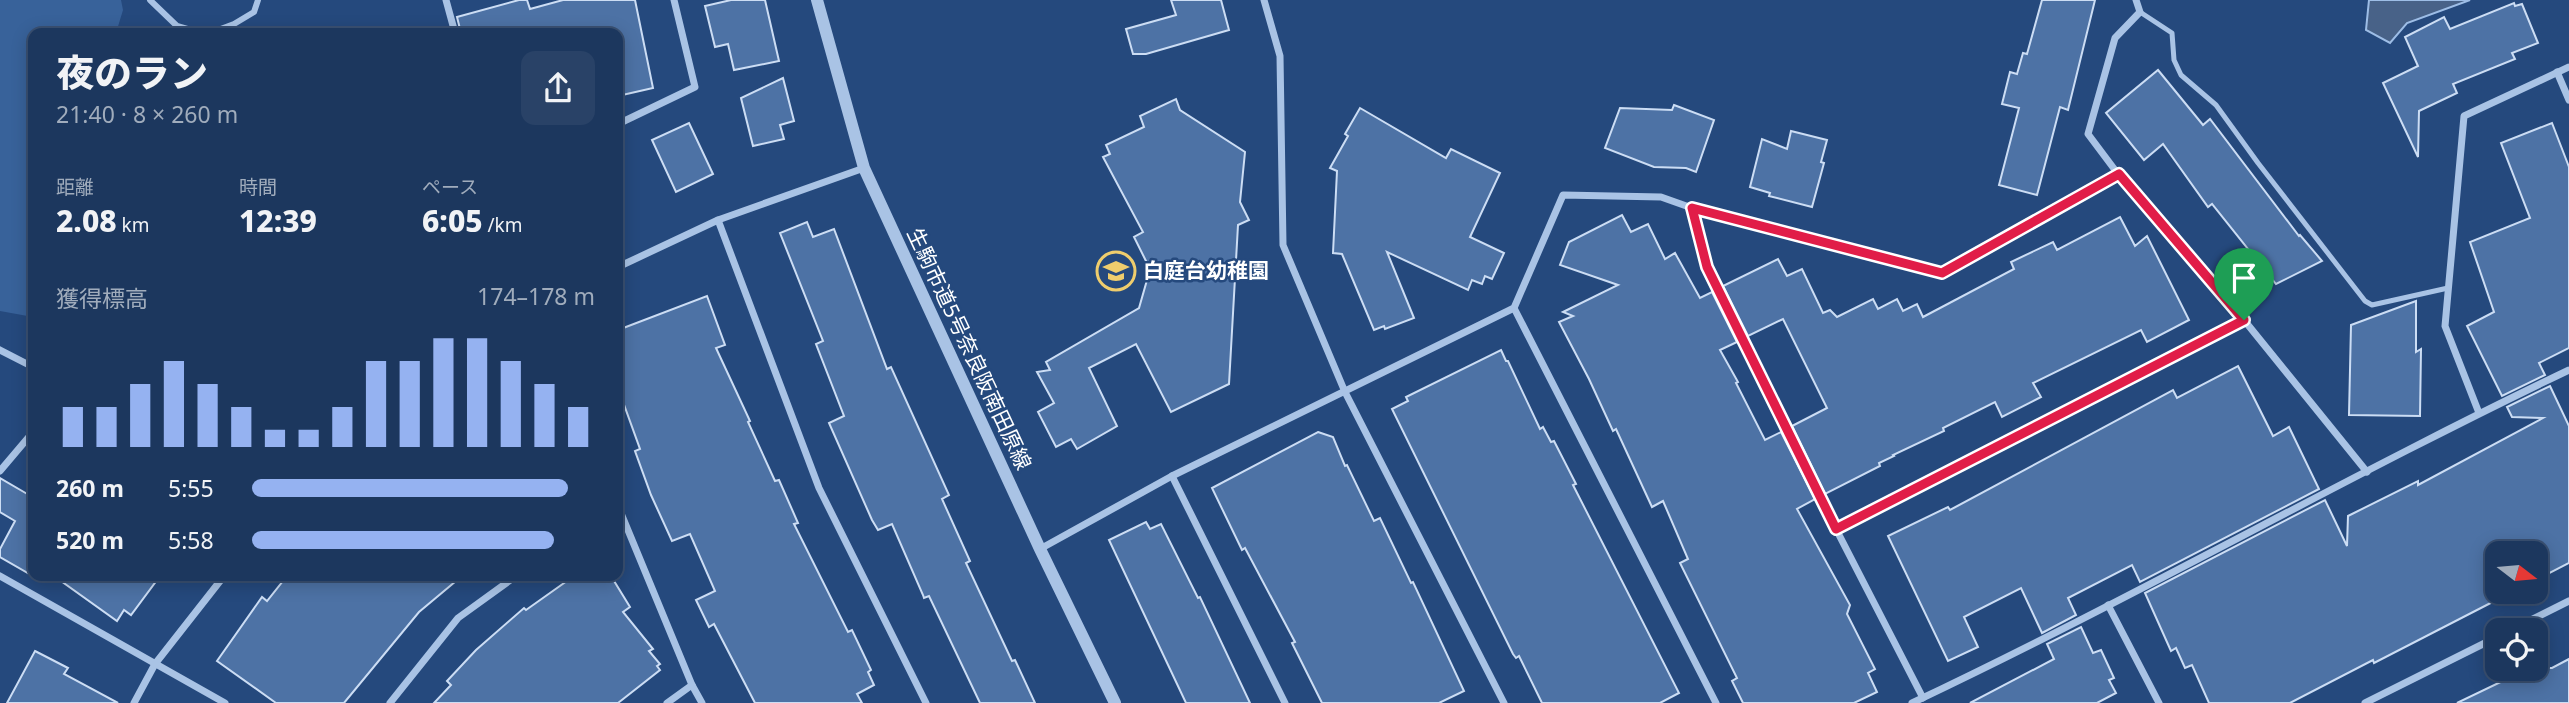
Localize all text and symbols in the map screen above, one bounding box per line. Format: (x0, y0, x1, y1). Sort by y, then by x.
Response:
text: 夜のラン (56, 46, 208, 98)
button: share (521, 51, 595, 125)
text: 21:40 · 8 × 260 m (56, 98, 238, 130)
text: 距離 (56, 174, 94, 200)
text: 時間 (239, 174, 277, 200)
text: ペース (422, 174, 478, 200)
text: 2.08 (56, 200, 117, 241)
text: 12:39 (239, 200, 317, 241)
text: 6:05 (422, 200, 483, 241)
text: km (117, 212, 149, 238)
text: /km (483, 212, 523, 238)
street label: 生駒市道5号奈良阪南田原線 (901, 223, 1038, 474)
pin (2214, 248, 2274, 320)
school or university icon: 白庭台幼稚園 (1095, 250, 1137, 292)
place label: 白庭台幼稚園 (1143, 256, 1269, 284)
icon: arrive (2225, 259, 2263, 297)
text: 174–178 m (477, 280, 595, 312)
text: 獲得標高 (56, 282, 148, 314)
text: 260 m (56, 472, 124, 504)
text: 5:55 (168, 472, 214, 504)
text: 520 m (56, 524, 124, 556)
text: 5:58 (168, 524, 214, 556)
north arrow (2485, 541, 2548, 604)
map controls (2485, 541, 2548, 681)
button: locate (2485, 618, 2548, 681)

